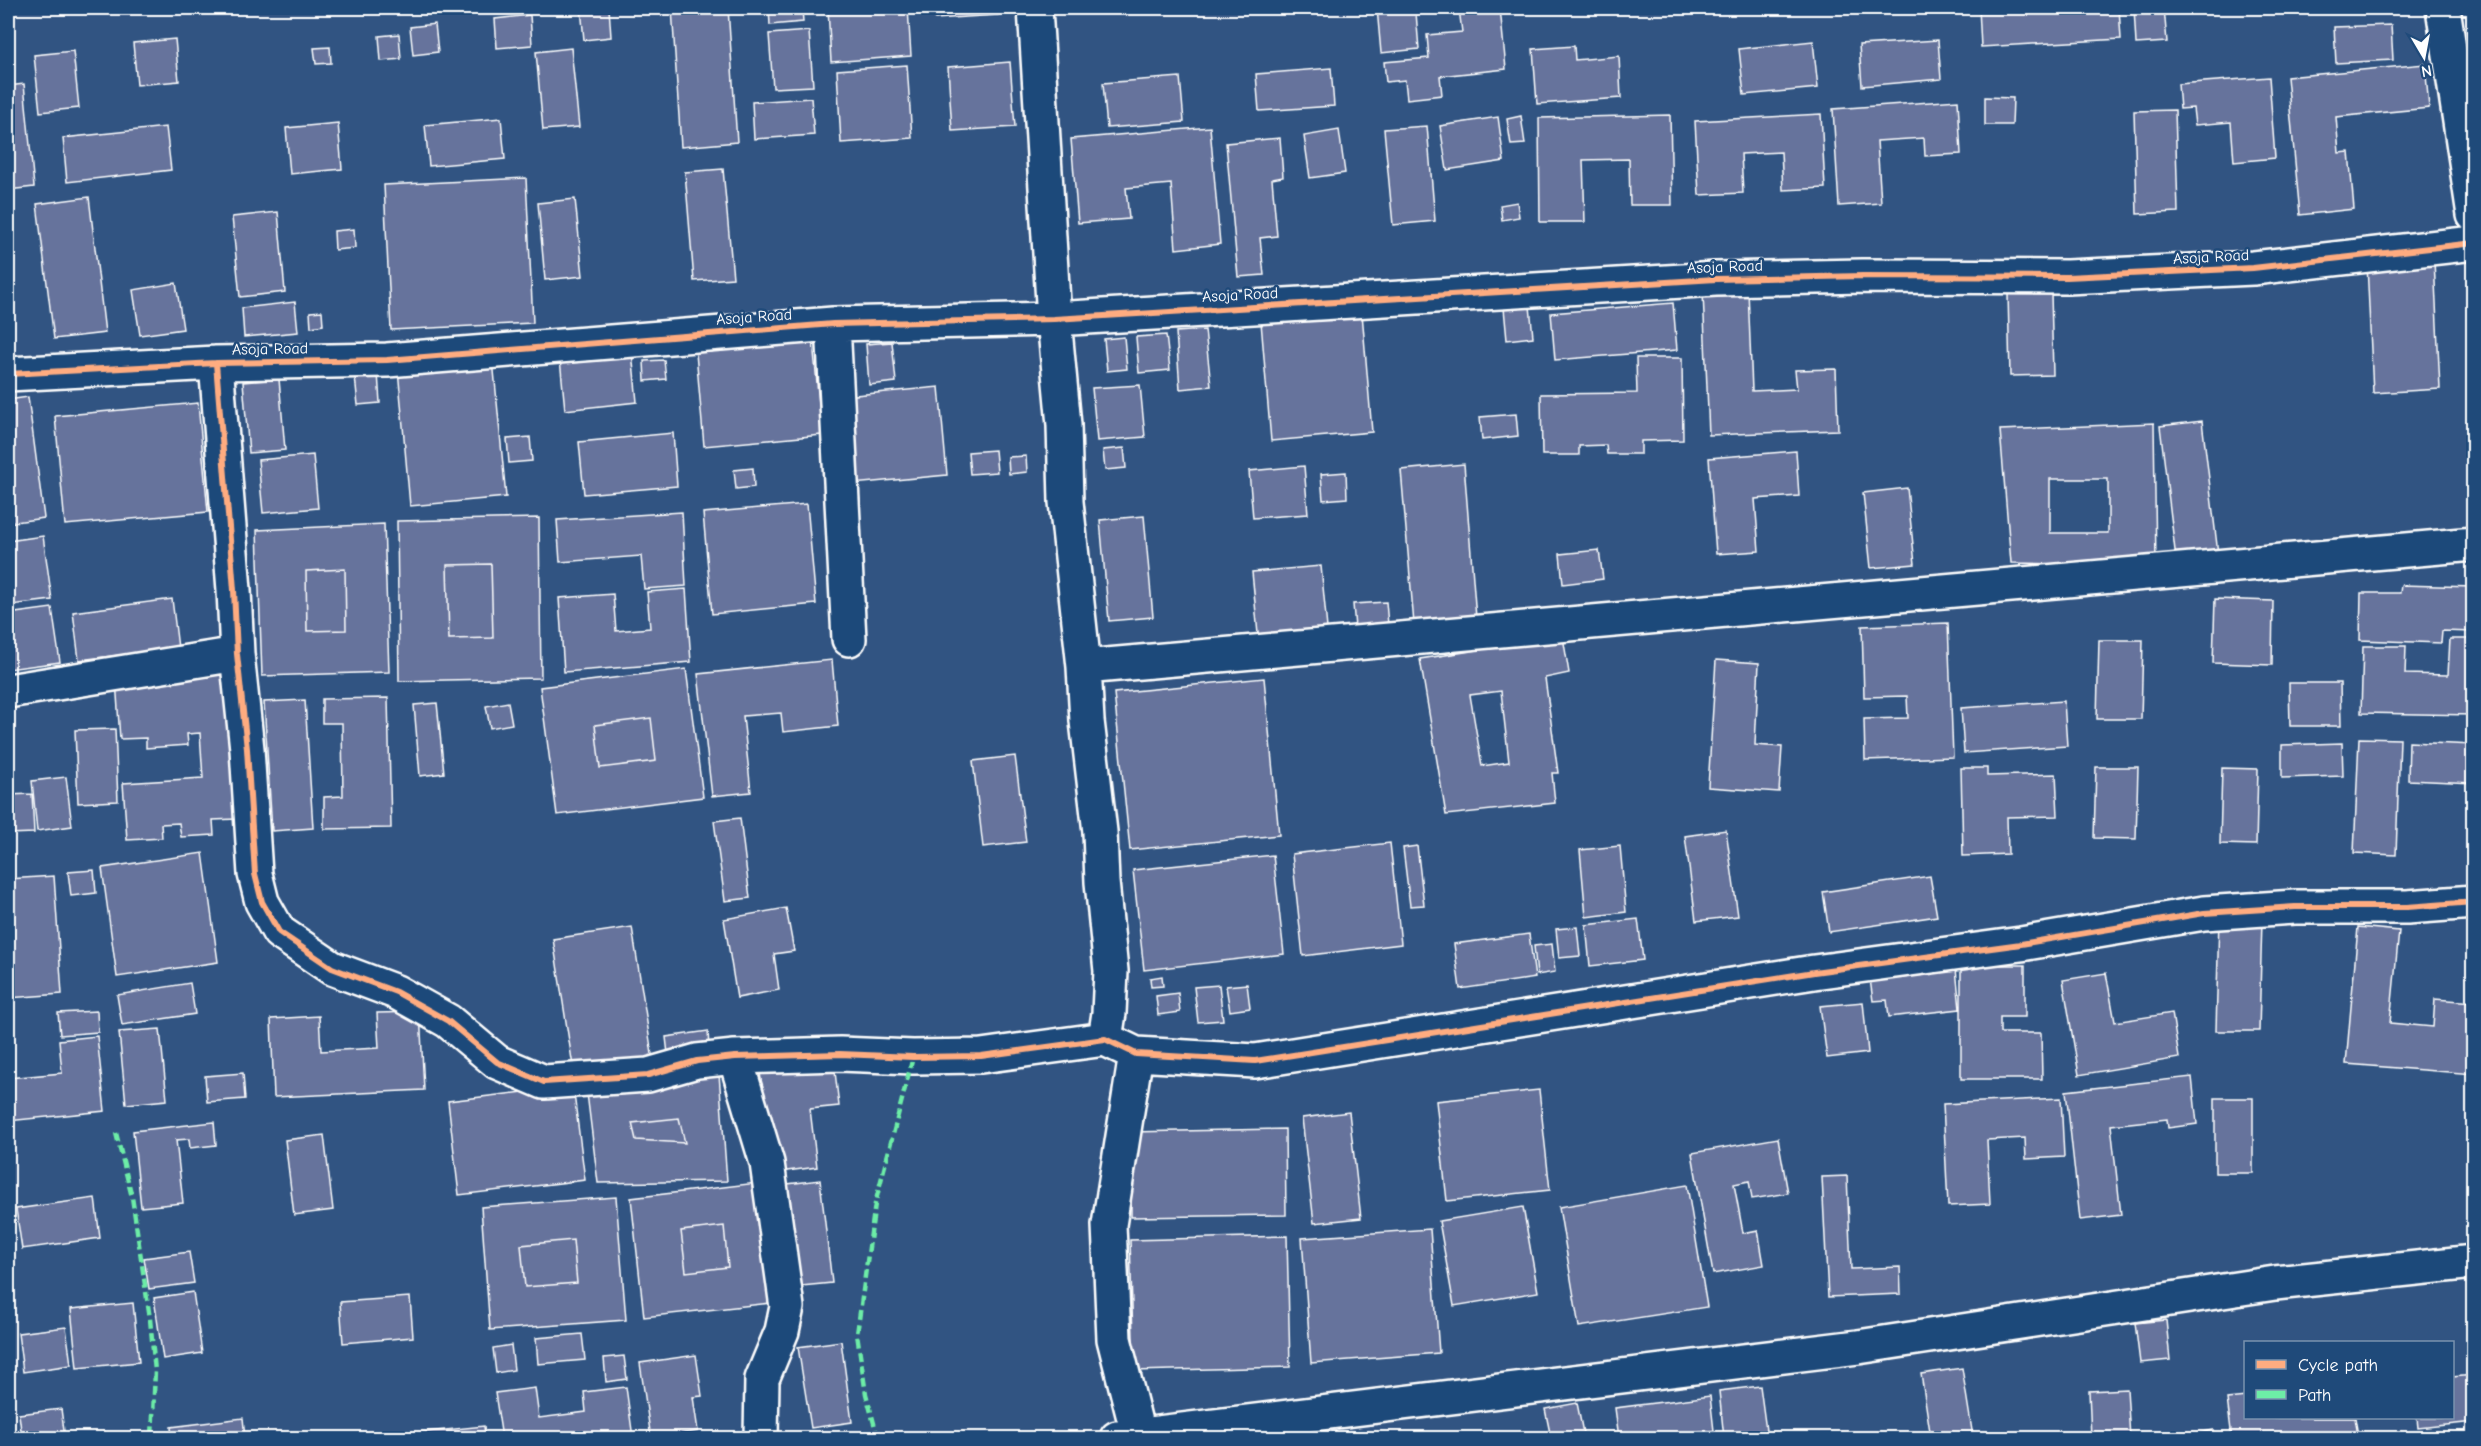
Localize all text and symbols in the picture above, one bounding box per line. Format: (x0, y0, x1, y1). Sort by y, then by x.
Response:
north arrow (2394, 27, 2454, 87)
text: N (2420, 61, 2433, 81)
street label: Asoja Road (2173, 246, 2250, 268)
street label: Asoja Road (1687, 257, 1763, 277)
street label: Asoja Road (1202, 284, 1279, 306)
street label: Asoja Road (715, 305, 793, 329)
street label: Asoja Road (232, 339, 308, 359)
legend (2244, 1341, 2454, 1419)
text: Cycle path (2298, 1355, 2378, 1376)
text: Path (2298, 1385, 2331, 1406)

